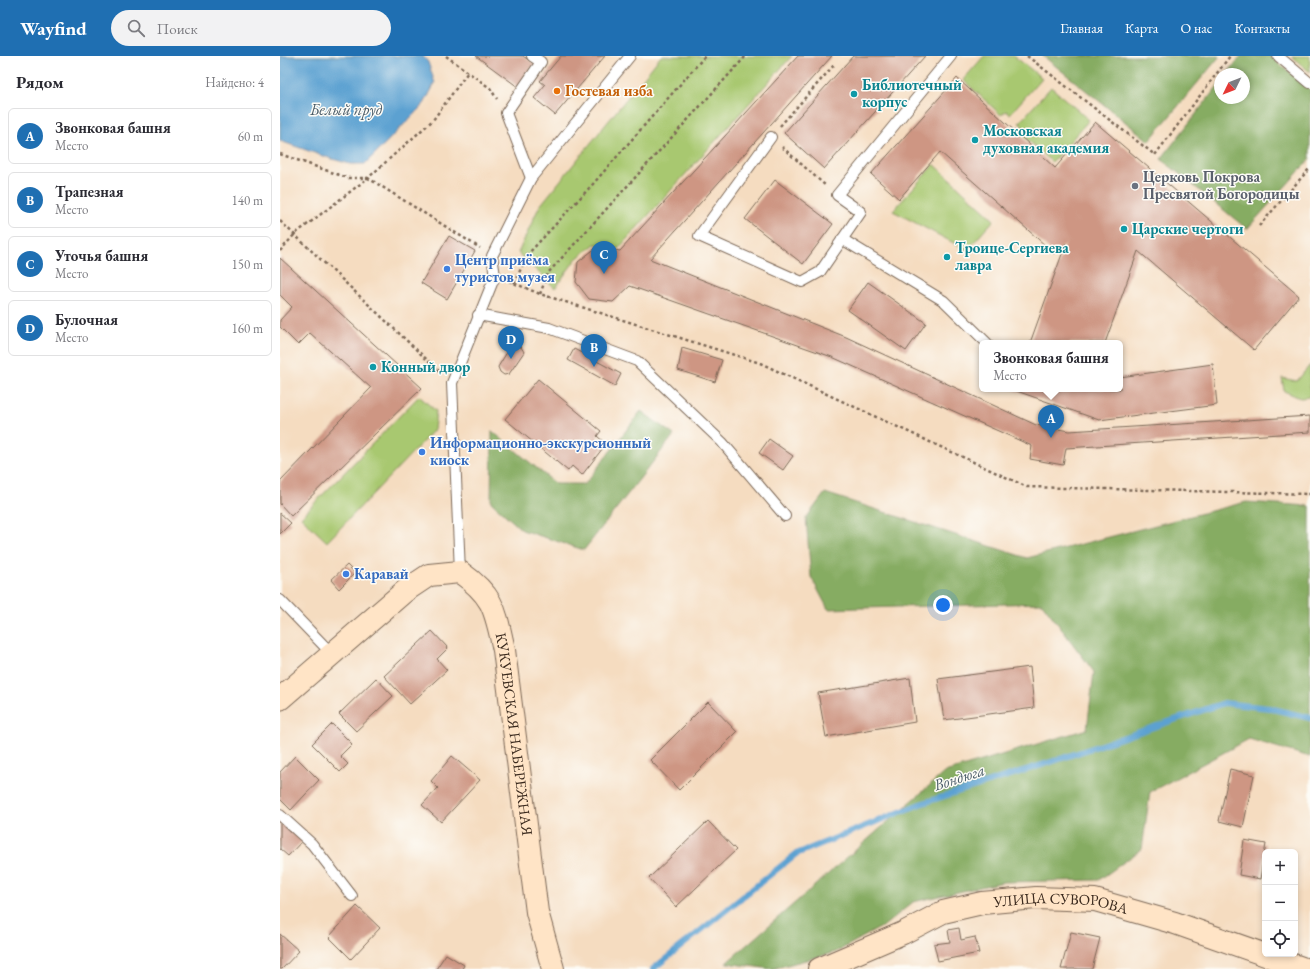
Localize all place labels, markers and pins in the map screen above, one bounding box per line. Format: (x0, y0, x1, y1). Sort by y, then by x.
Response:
place label: Библиотечный корпус (862, 75, 962, 111)
place label: Гостевая изба (565, 81, 653, 100)
marker: Гостевая изба (552, 86, 562, 96)
marker: Библиотечный корпус (849, 89, 859, 99)
place label: Московская духовная академия (983, 121, 1109, 157)
marker: Московская духовная академия (970, 135, 980, 145)
place label: Церковь Покрова Пресвятой Богородицы (1143, 167, 1300, 203)
marker: Церковь Покрова Пресвятой Богородицы (1130, 181, 1140, 191)
place label: Царские чертоги (1132, 219, 1244, 238)
marker: Царские чертоги (1119, 224, 1129, 234)
place label: Троице-Сергиева лавра (955, 238, 1069, 274)
pin: C (591, 241, 617, 274)
place label: Центр приёма туристов музея (455, 250, 555, 286)
marker: Троице-Сергиева лавра (942, 252, 952, 262)
marker: Центр приёма туристов музея (442, 264, 452, 274)
pin: D (498, 326, 524, 359)
pin: B (581, 334, 607, 367)
place label: Конный двор (381, 357, 470, 376)
marker: Конный двор (368, 362, 378, 372)
pin: A (1038, 405, 1064, 438)
place label: Информационно-экскурсионный киоск (430, 433, 651, 469)
marker: Информационно-экскурсионный киоск (417, 447, 427, 457)
place label: Каравай (354, 564, 409, 583)
marker: Каравай (341, 569, 351, 579)

